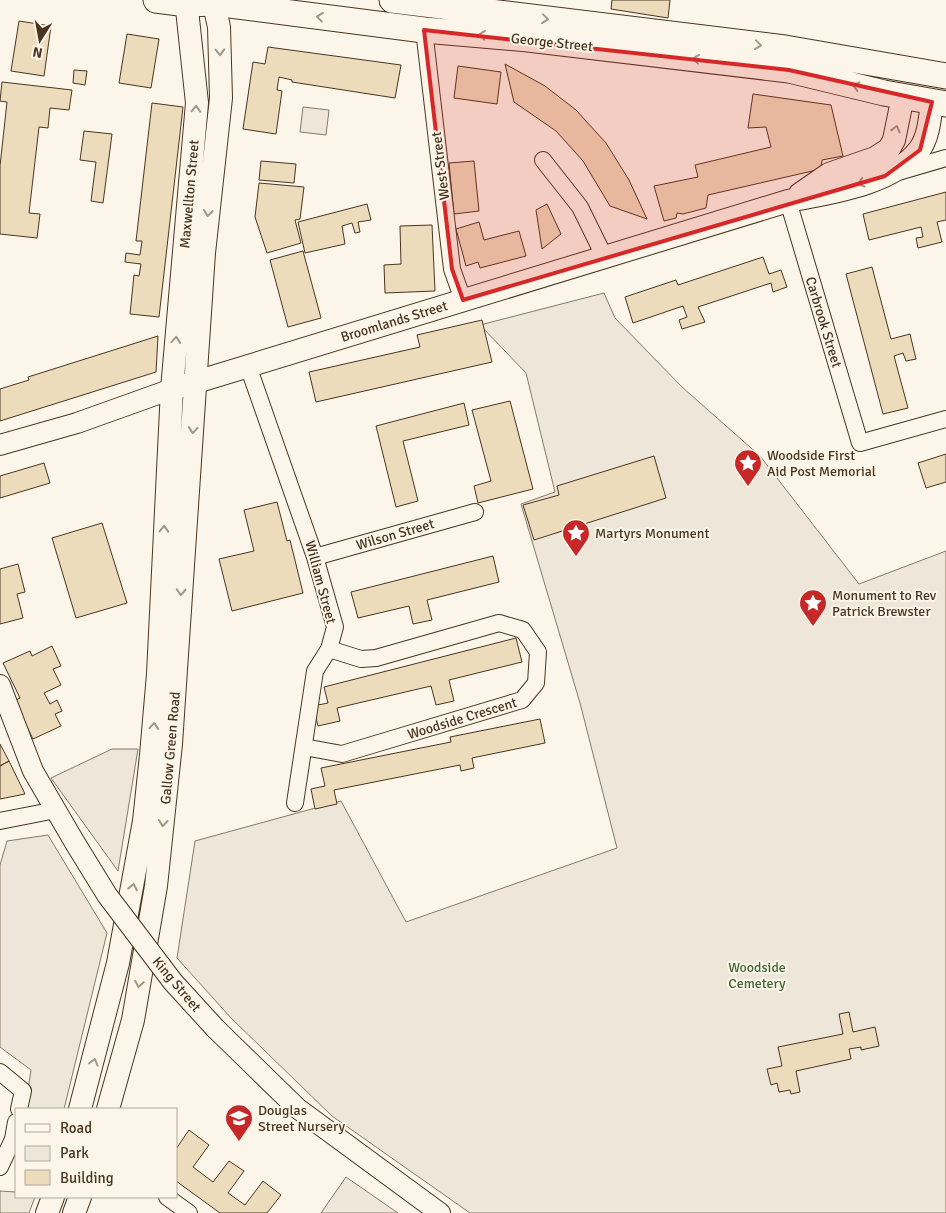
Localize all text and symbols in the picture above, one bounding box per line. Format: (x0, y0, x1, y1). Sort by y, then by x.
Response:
one-way arrow (316, 12, 324, 23)
one-way arrow (541, 13, 549, 24)
north arrow (15, 15, 65, 65)
one-way arrow (478, 29, 486, 40)
street label: George Street (510, 30, 594, 55)
one-way arrow (755, 39, 763, 50)
text: N (31, 43, 44, 62)
one-way arrow (214, 48, 225, 56)
one-way arrow (691, 54, 699, 65)
one-way arrow (851, 81, 860, 92)
one-way arrow (191, 105, 201, 112)
one-way arrow (890, 124, 901, 133)
street label: West Street (428, 131, 453, 201)
street label: Maxwellton Street (176, 139, 203, 249)
one-way arrow (857, 178, 865, 188)
one-way arrow (203, 210, 214, 218)
street label: Carbrook Street (802, 275, 845, 370)
street label: Broomlands Street (339, 297, 450, 346)
one-way arrow (171, 336, 182, 344)
one-way arrow (188, 426, 199, 434)
place label: Woodside First Aid Post Memorial (767, 447, 876, 480)
place icon: Woodside First Aid Post Memorial (733, 448, 763, 487)
street label: Wilson Street (354, 515, 436, 554)
place icon: Martyrs Monument (561, 518, 591, 557)
one-way arrow (159, 524, 170, 532)
place label: Martyrs Monument (595, 525, 709, 542)
street label: William Street (301, 539, 340, 626)
place label: Monument to Rev Patrick Brewster (832, 587, 937, 620)
one-way arrow (175, 588, 186, 596)
place icon: Monument to Rev Patrick Brewster (798, 588, 828, 627)
street label: Gallow Green Road (157, 691, 184, 805)
street label: Woodside Crescent (405, 694, 519, 743)
one-way arrow (148, 721, 159, 729)
one-way arrow (158, 820, 169, 828)
one-way arrow (127, 882, 138, 891)
street label: King Street (149, 953, 205, 1015)
park label: Woodside Cemetery (728, 959, 786, 992)
one-way arrow (134, 980, 144, 988)
one-way arrow (88, 1058, 99, 1067)
place label: Douglas Street Nursery (258, 1102, 346, 1135)
school or university icon: Douglas Street Nursery (224, 1103, 254, 1142)
legend (15, 1108, 178, 1198)
text: Road (60, 1119, 92, 1137)
text: Park (60, 1144, 89, 1162)
text: Building (60, 1169, 114, 1187)

